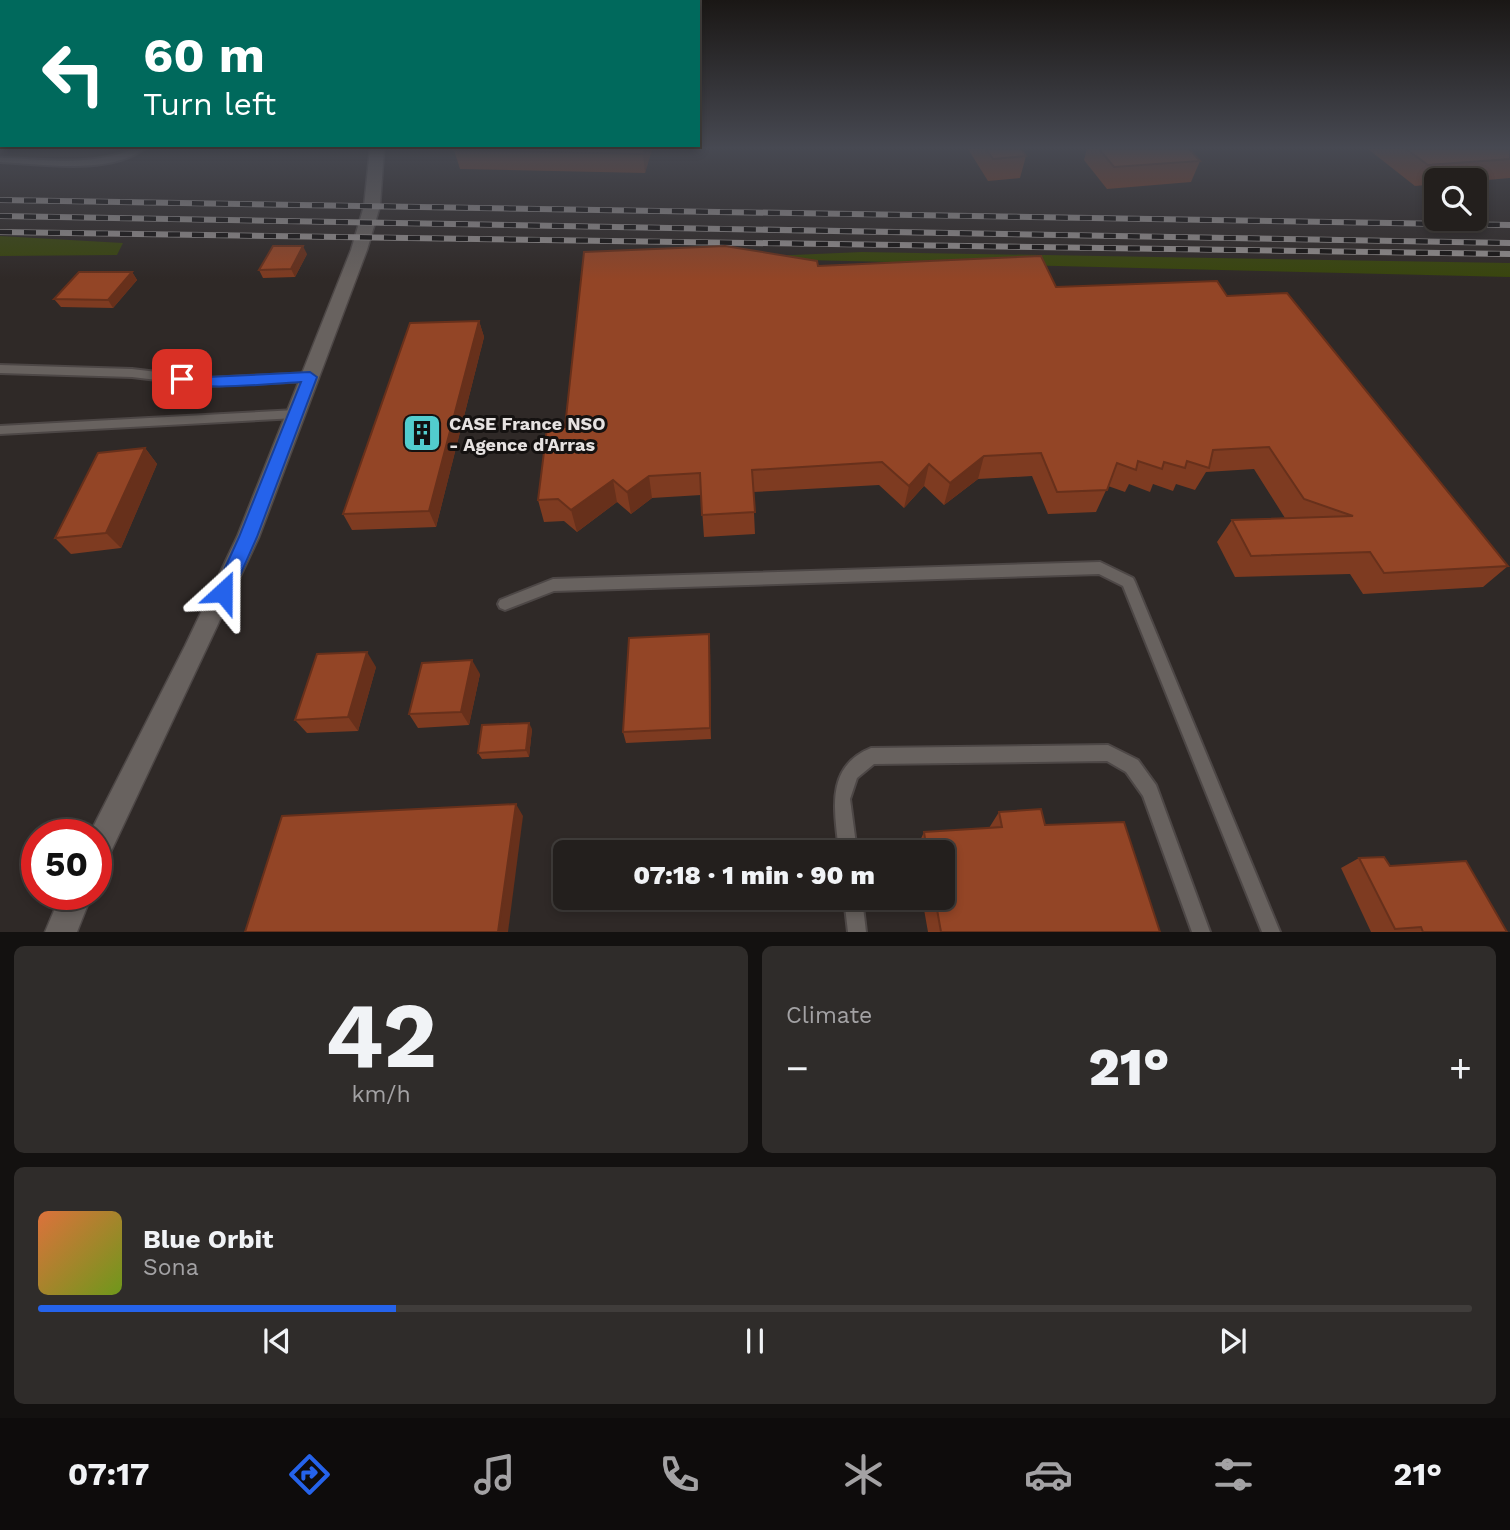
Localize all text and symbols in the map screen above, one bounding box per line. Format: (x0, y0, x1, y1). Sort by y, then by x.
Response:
text: 60 m (143, 26, 265, 84)
icon: left (28, 28, 119, 119)
text: Turn left (143, 85, 276, 123)
map controls (1424, 168, 1487, 231)
button: search (1424, 168, 1487, 231)
pin (152, 349, 212, 409)
icon: arrive (163, 360, 201, 398)
building icon: CASE France NSO - Agence d'Arras (401, 412, 443, 454)
place label: CASE France NSO - Agence d'Arras (449, 413, 605, 455)
position arrow (186, 555, 260, 629)
speed limit sign: 50 (21, 819, 112, 910)
text: 07:18 · 1 min · 90 m (633, 860, 875, 890)
text: 42 (325, 982, 437, 1089)
text: Climate (786, 1002, 872, 1029)
text: 21° (1089, 1037, 1169, 1098)
text: − (786, 1046, 809, 1090)
text: + (1449, 1046, 1472, 1090)
text: km/h (351, 1081, 411, 1108)
text: Blue Orbit (143, 1224, 273, 1254)
text: Sona (143, 1254, 199, 1281)
icon: previous (258, 1322, 296, 1360)
icon: pause (736, 1322, 774, 1360)
icon: next (1214, 1322, 1252, 1360)
icon: directions (285, 1450, 334, 1499)
icon: music (470, 1450, 519, 1499)
icon: phone (655, 1450, 704, 1499)
icon: climate (839, 1450, 888, 1499)
icon: car (1024, 1450, 1073, 1499)
icon: filters (1209, 1450, 1258, 1499)
text: 07:17 (68, 1455, 149, 1493)
text: 21° (1393, 1455, 1442, 1493)

